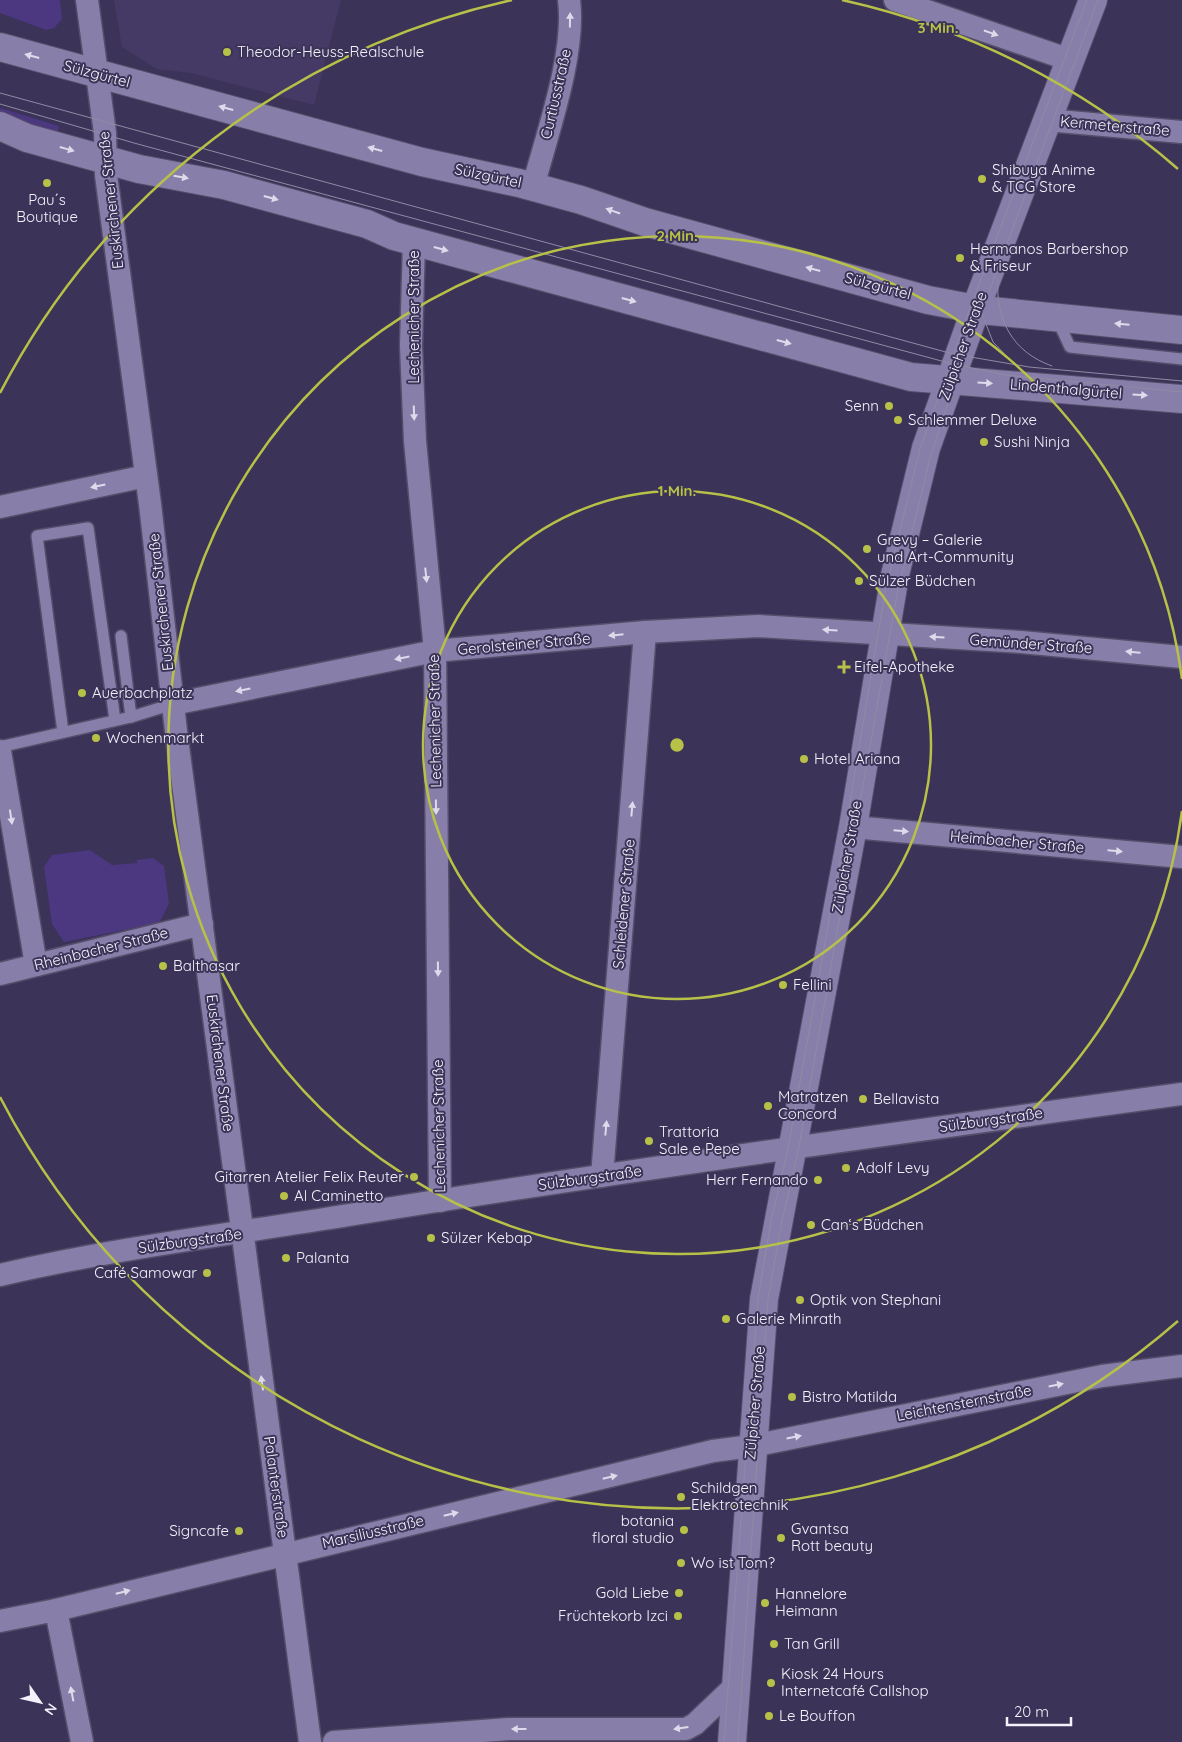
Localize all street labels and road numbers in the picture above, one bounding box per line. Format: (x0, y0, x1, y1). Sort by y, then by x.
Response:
street label: Curtiusstraße (536, 47, 575, 141)
street label: Sülzgürtel (62, 56, 132, 92)
street label: Kermeterstraße (1059, 111, 1171, 140)
street label: Euskirchener Straße (94, 130, 127, 270)
street label: Sülzgürtel (453, 159, 523, 192)
street label: Lechenicher Straße (404, 250, 423, 384)
street label: Sülzgürtel (843, 268, 913, 304)
street label: Zülpicher Straße (934, 289, 991, 403)
street label: Lindenthalgürtel (1009, 374, 1123, 403)
street label: Euskirchener Straße (144, 532, 177, 672)
street label: Gerolsteiner Straße (457, 628, 591, 659)
street label: Gemünder Straße (969, 630, 1093, 657)
street label: Lechenicher Straße (424, 654, 445, 788)
street label: Zülpicher Straße (827, 799, 866, 915)
street label: Heimbacher Straße (949, 826, 1085, 857)
street label: Schleidener Straße (608, 838, 639, 970)
street label: Rheinbacher Straße (32, 923, 170, 974)
street label: Euskirchener Straße (203, 993, 238, 1133)
street label: Lechenicher Straße (428, 1059, 449, 1193)
street label: Sülzburgstraße (938, 1103, 1044, 1136)
street label: Sülzburgstraße (537, 1161, 643, 1194)
street label: Sülzburgstraße (137, 1224, 243, 1257)
street label: Zülpicher Straße (740, 1345, 769, 1461)
street label: Leichtensternstraße (895, 1380, 1033, 1425)
street label: Palanterstraße (260, 1435, 293, 1539)
street label: Marsiliusstraße (320, 1511, 426, 1552)

